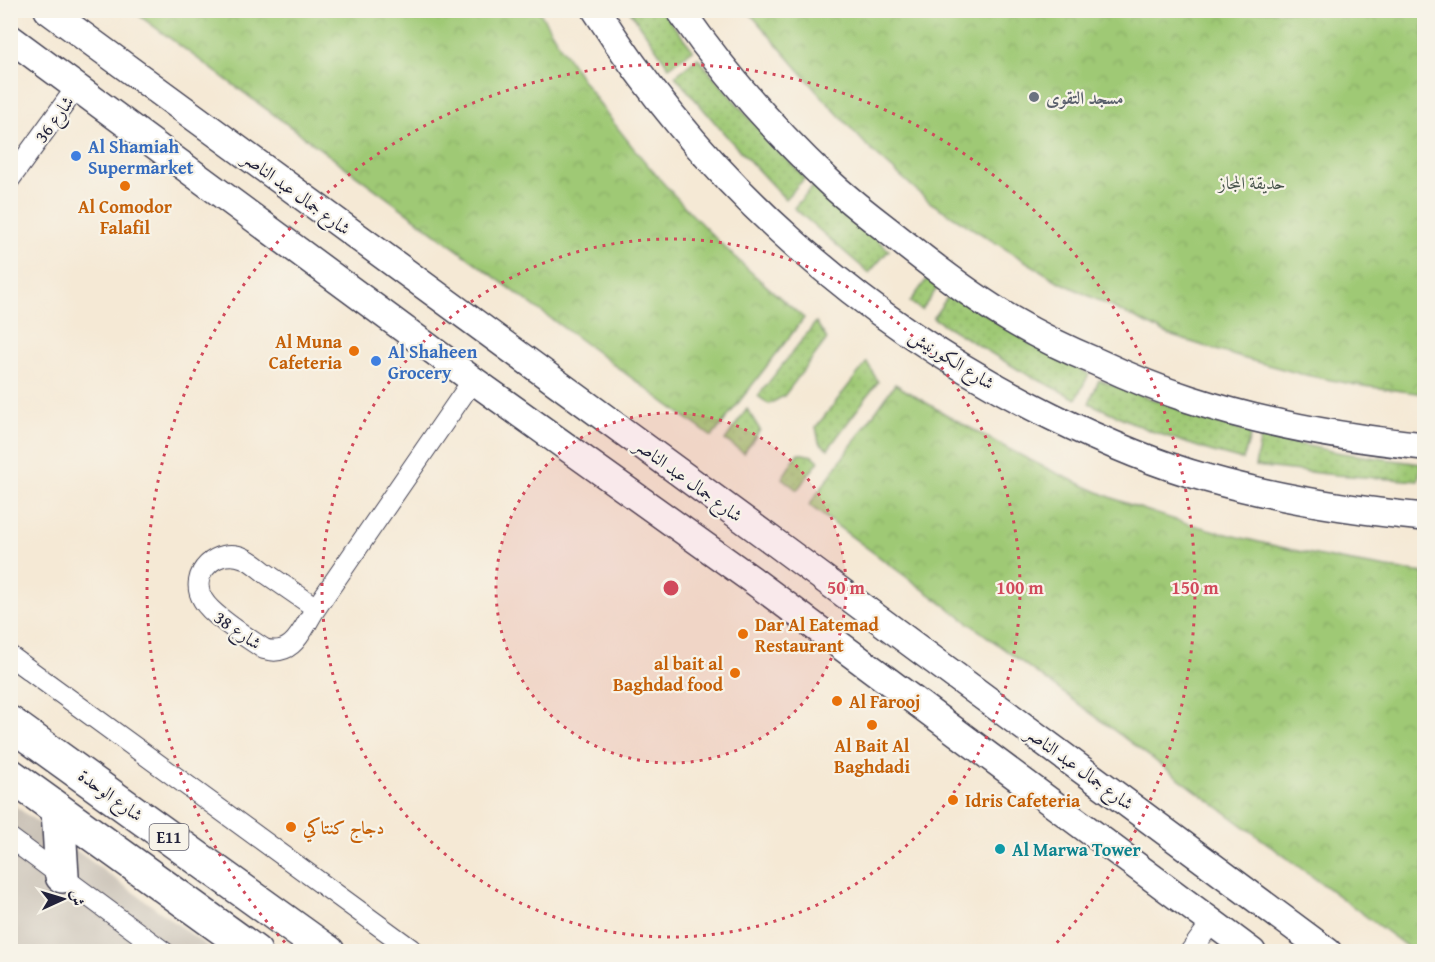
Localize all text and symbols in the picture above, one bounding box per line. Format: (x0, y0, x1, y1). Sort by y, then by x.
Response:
place label: مسجد التقوى (1046, 84, 1124, 111)
street label: شارع 36 (28, 90, 82, 149)
marker: مسجد التقوى (1027, 90, 1041, 104)
place label: Al Shamiah Supermarket (88, 133, 194, 181)
street label: شارع جمال عبد الناصر (235, 143, 357, 243)
marker: Al Shamiah Supermarket (69, 149, 83, 163)
park label: حديقة المجاز (1217, 169, 1286, 196)
marker: Al Comodor Falafil (118, 179, 132, 193)
place label: Al Comodor Falafil (78, 193, 173, 241)
street label: شارع الكورنيش (903, 322, 1000, 398)
place label: Al Muna Cafeteria (269, 328, 343, 376)
place label: Al Shaheen Grocery (388, 338, 478, 386)
marker: Al Muna Cafeteria (347, 344, 361, 358)
marker: Al Shaheen Grocery (369, 354, 383, 368)
street label: شارع جمال عبد الناصر (627, 430, 749, 530)
text: 50 m (827, 574, 866, 601)
text: 100 m (996, 574, 1044, 601)
text: 150 m (1171, 574, 1219, 601)
centre of rings (661, 578, 681, 598)
street label: شارع 38 (208, 604, 267, 658)
place label: Dar Al Eatemad Restaurant (755, 611, 879, 659)
marker: Dar Al Eatemad Restaurant (736, 627, 750, 641)
place label: al bait al Baghdad food (613, 650, 724, 698)
marker: al bait al Baghdad food (728, 666, 742, 680)
place label: Al Farooj (849, 688, 920, 715)
marker: Al Farooj (830, 694, 844, 708)
marker: Al Bait Al Baghdadi (865, 718, 879, 732)
street label: شارع جمال عبد الناصر (1018, 718, 1140, 818)
place label: Al Bait Al Baghdadi (834, 732, 910, 780)
street label: شارع الوحدة (72, 762, 149, 829)
place label: Idris Cafeteria (965, 787, 1081, 814)
marker: Idris Cafeteria (946, 793, 960, 807)
place label: دجاج كنتاكي (302, 814, 384, 844)
marker: دجاج كنتاكي (284, 820, 298, 834)
road number: E11 (150, 824, 188, 850)
place label: Al Marwa Tower (1012, 836, 1142, 863)
marker: Al Marwa Tower (993, 842, 1007, 856)
north arrow (33, 869, 93, 929)
text: ش (65, 889, 90, 907)

